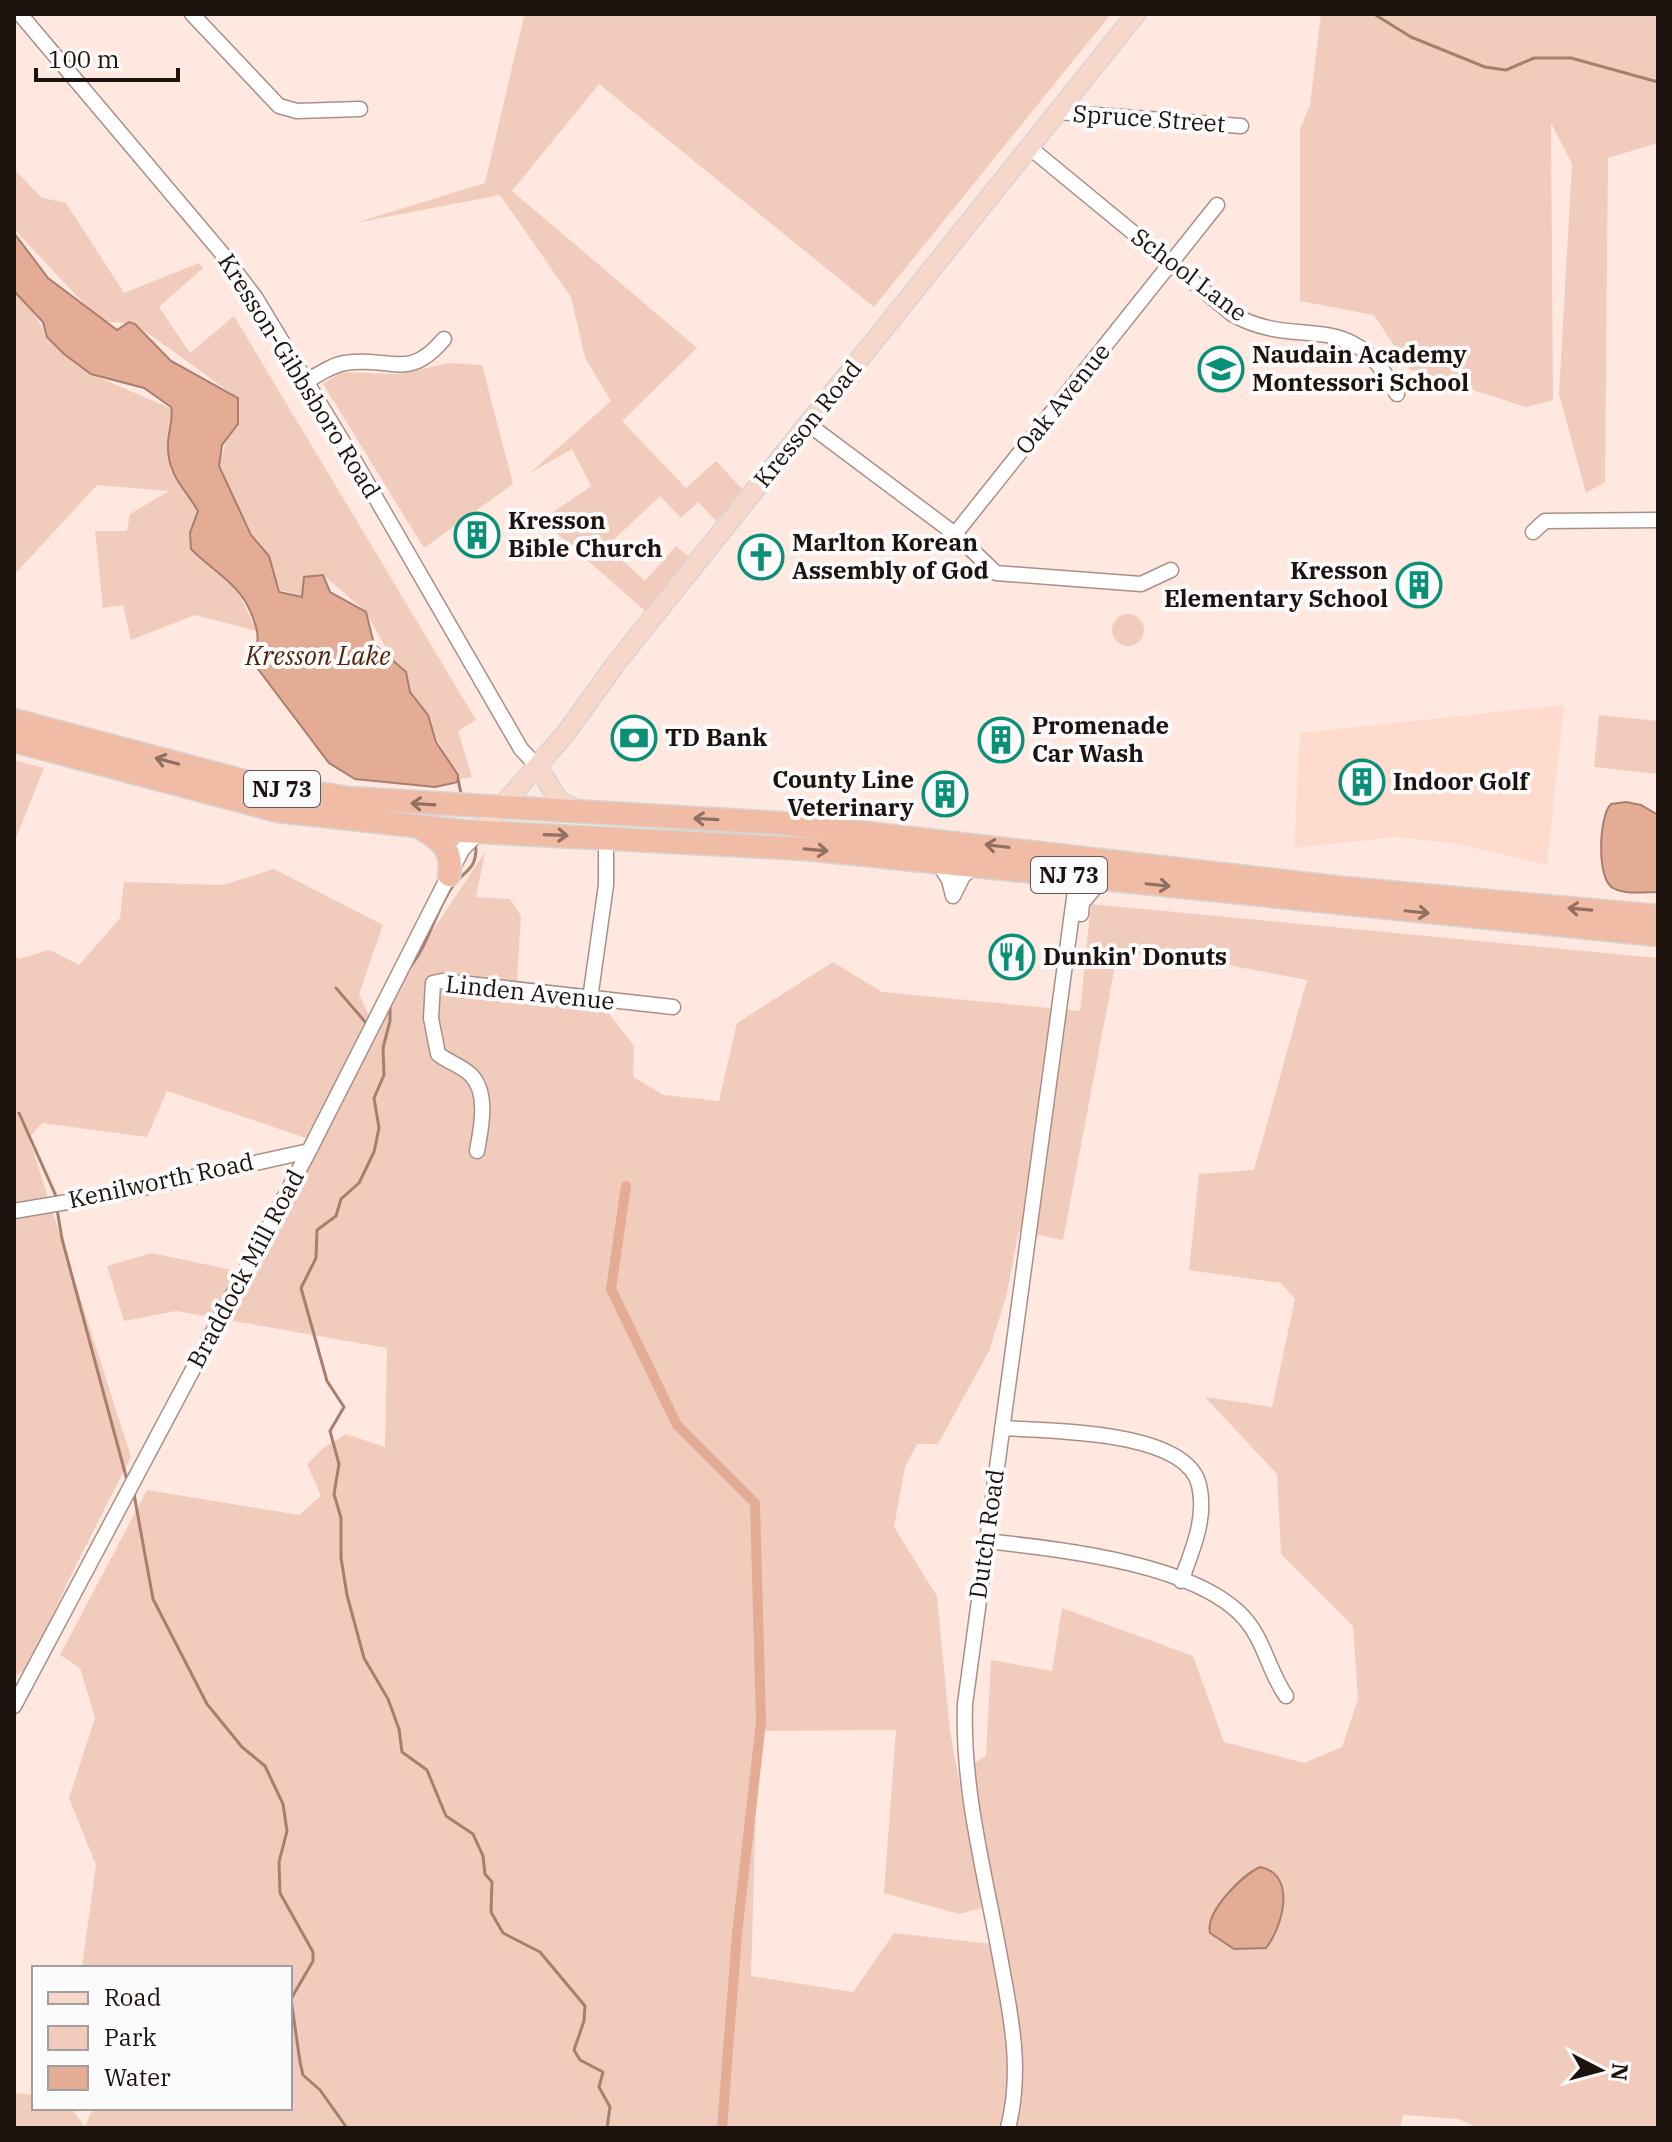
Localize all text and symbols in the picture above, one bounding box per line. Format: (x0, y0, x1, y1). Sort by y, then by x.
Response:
scale bar (36, 32, 178, 82)
text: 100 m (48, 43, 120, 75)
street label: Spruce Street (1072, 97, 1226, 139)
street label: School Lane (1125, 220, 1254, 328)
street label: Kresson-Gibbsboro Road (211, 247, 388, 504)
street label: Oak Avenue (1008, 336, 1117, 461)
place label: Naudain Academy Montessori School (1252, 338, 1469, 398)
school or university icon: Naudain Academy Montessori School (1197, 345, 1245, 393)
street label: Kresson Road (746, 353, 868, 494)
place label: Kresson Bible Church (508, 504, 662, 564)
building icon: Kresson Bible Church (453, 511, 501, 559)
place label: Marlton Korean Assembly of God (792, 526, 989, 586)
church icon: Marlton Korean Assembly of God (737, 533, 785, 581)
place label: Kresson Elementary School (1164, 554, 1388, 614)
building icon: Kresson Elementary School (1395, 561, 1443, 609)
water label: Kresson Lake (244, 638, 391, 672)
place label: Promenade Car Wash (1032, 709, 1169, 769)
bank icon: TD Bank (610, 714, 658, 762)
building icon: Promenade Car Wash (977, 716, 1025, 764)
place label: TD Bank (665, 721, 767, 753)
one-way arrow (155, 753, 181, 768)
building icon: Indoor Golf (1338, 758, 1386, 806)
place label: County Line Veterinary (772, 763, 914, 823)
place label: Indoor Golf (1393, 765, 1530, 797)
building icon: County Line Veterinary (921, 770, 969, 818)
road number: NJ 73 (244, 771, 320, 807)
one-way arrow (410, 796, 437, 811)
one-way arrow (693, 811, 719, 826)
one-way arrow (542, 828, 569, 843)
one-way arrow (984, 839, 1011, 854)
one-way arrow (802, 843, 829, 858)
road number: NJ 73 (1031, 857, 1107, 893)
one-way arrow (1144, 877, 1171, 892)
one-way arrow (1567, 901, 1594, 916)
one-way arrow (1403, 905, 1430, 920)
restaurant icon: Dunkin' Donuts (988, 933, 1036, 981)
place label: Dunkin' Donuts (1043, 940, 1227, 972)
street label: Linden Avenue (444, 967, 616, 1017)
street label: Kenilworth Road (65, 1145, 256, 1215)
street label: Braddock Mill Road (179, 1164, 311, 1373)
street label: Dutch Road (961, 1467, 1011, 1601)
legend (32, 1966, 292, 2110)
text: Road (104, 1981, 161, 2013)
text: Park (104, 2021, 156, 2053)
north arrow (1560, 2030, 1640, 2110)
text: Water (104, 2061, 171, 2093)
text: N (1605, 2062, 1636, 2082)

